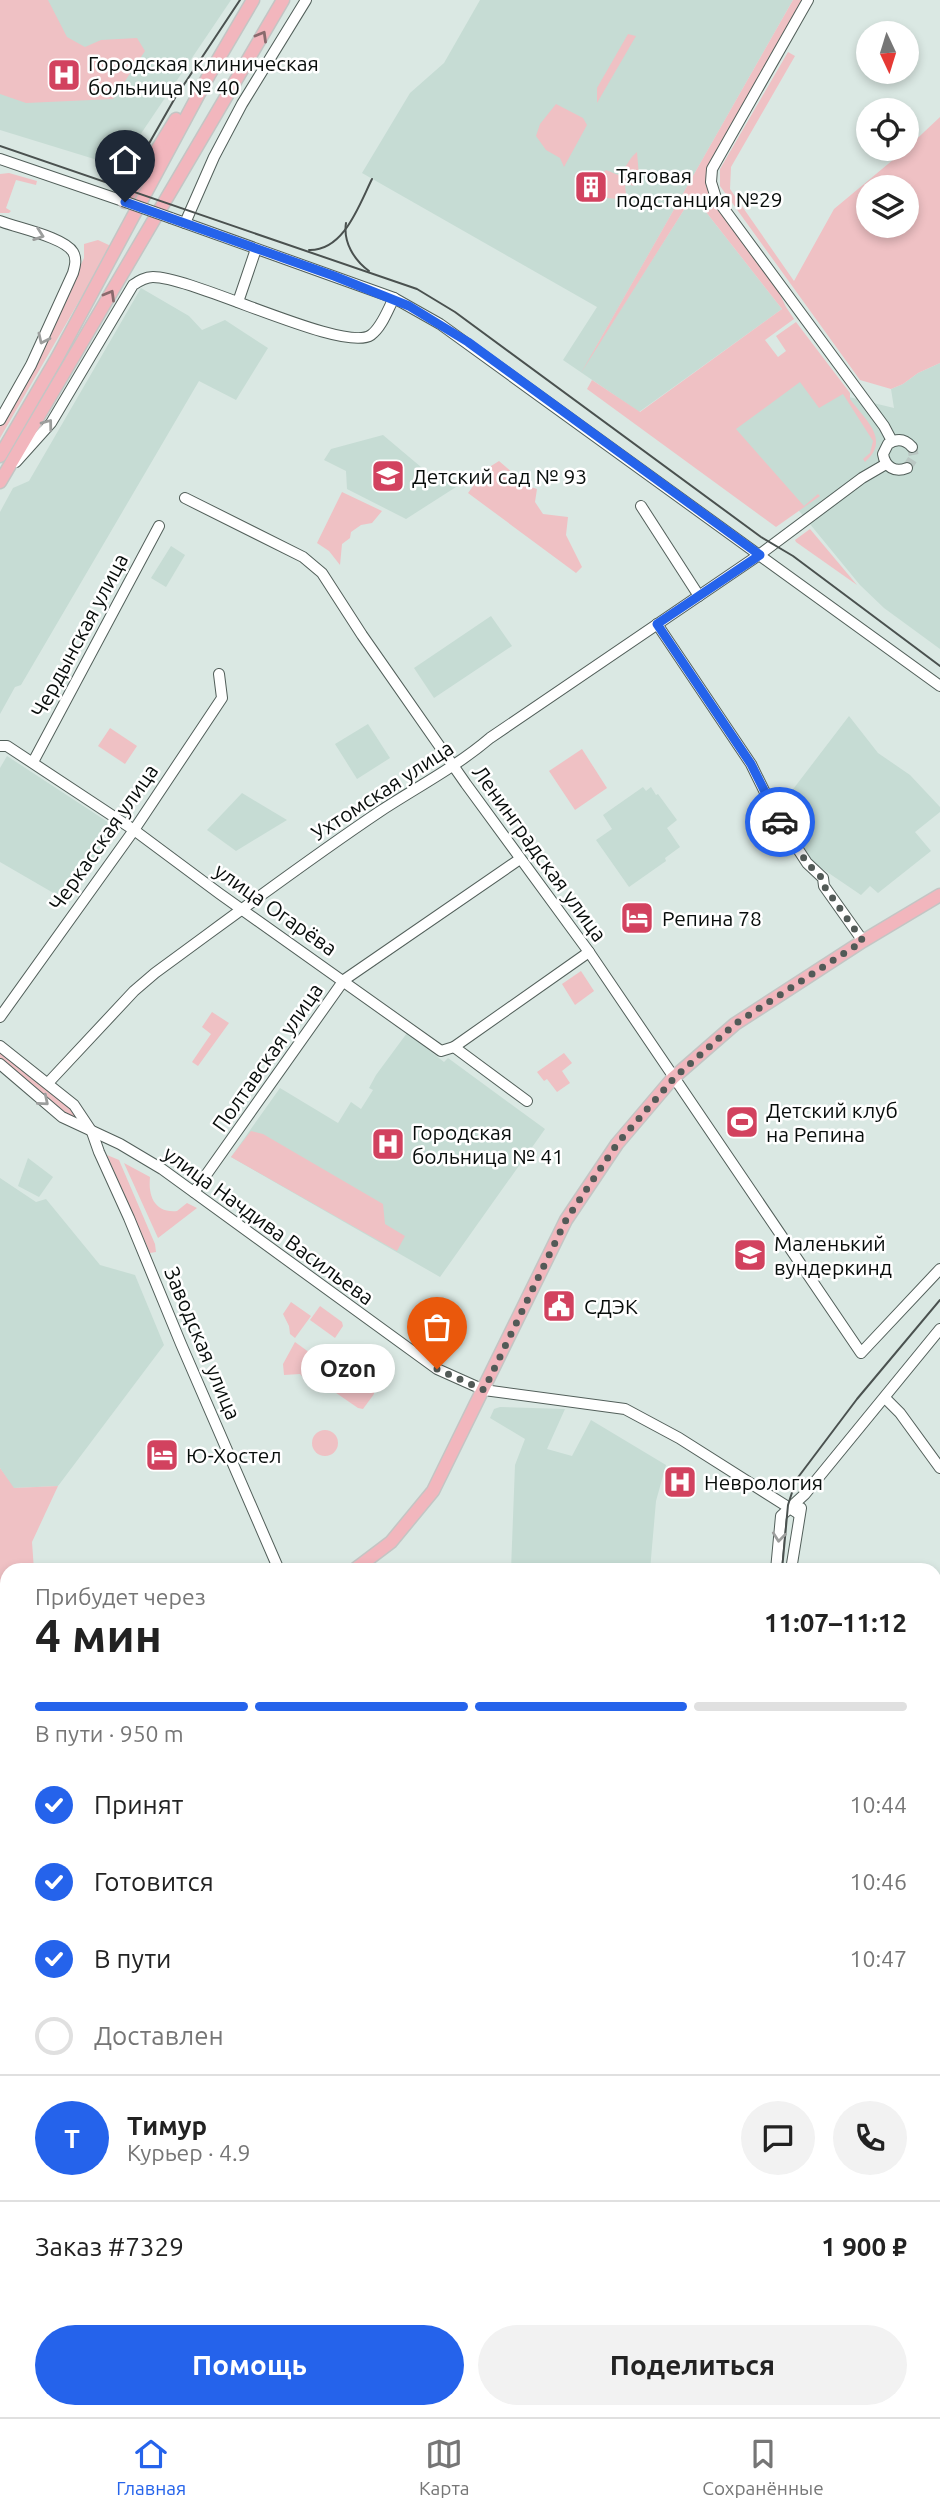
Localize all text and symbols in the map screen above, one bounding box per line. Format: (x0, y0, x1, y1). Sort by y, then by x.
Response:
north arrow (856, 21, 919, 84)
map controls (856, 21, 919, 238)
one-way arrow (254, 30, 267, 43)
place label: Городская клиническая больница № 40 (88, 51, 319, 99)
hospital icon: Городская клиническая больница № 40 (45, 56, 83, 94)
button: locate (856, 98, 919, 161)
pin (95, 130, 155, 202)
icon: home (106, 141, 144, 179)
place label: Тяговая подстанция №29 (616, 163, 783, 211)
building icon: Тяговая подстанция №29 (572, 168, 610, 206)
button: layers (856, 175, 919, 238)
one-way arrow (32, 227, 44, 241)
one-way arrow (101, 290, 114, 303)
one-way arrow (37, 332, 51, 344)
one-way arrow (40, 419, 53, 432)
school or university icon: Детский сад № 93 (369, 457, 407, 495)
place label: Детский сад № 93 (412, 464, 587, 488)
street label: Чердынская улица (26, 549, 132, 721)
street label: Ухтомская улица (307, 735, 457, 845)
street label: Черкасская улица (44, 759, 162, 915)
street label: Ленинградская улица (468, 760, 612, 946)
courier (745, 787, 815, 857)
icon: car (761, 803, 799, 841)
street label: улица Огарёва (210, 858, 342, 960)
hotel icon: Репина 78 (618, 899, 656, 937)
place label: Репина 78 (662, 906, 762, 930)
street label: Полтавская улица (207, 978, 327, 1136)
one-way arrow (36, 1093, 49, 1105)
place label: Детский клуб на Репина (766, 1098, 898, 1146)
sports icon: Детский клуб на Репина (723, 1103, 761, 1141)
place label: Городская больница № 41 (412, 1120, 564, 1168)
hospital icon: Городская больница № 41 (369, 1125, 407, 1163)
street label: улица Начдива Васильева (159, 1141, 379, 1309)
place label: Маленький вундеркинд (774, 1231, 892, 1279)
school or university icon: Маленький вундеркинд (731, 1236, 769, 1274)
street label: Заводская улица (160, 1263, 246, 1423)
public building icon: СДЭК (540, 1287, 578, 1325)
place label: СДЭК (584, 1294, 638, 1318)
pin (407, 1297, 467, 1369)
icon: bag (418, 1308, 456, 1346)
callout: Ozon (300, 1344, 395, 1394)
text: Ozon (320, 1356, 376, 1381)
hotel icon: Ю-Хостел (143, 1436, 181, 1474)
place label: Ю-Хостел (186, 1443, 282, 1467)
hospital icon: Неврология (661, 1463, 699, 1501)
place label: Неврология (704, 1470, 823, 1494)
one-way arrow (772, 1532, 787, 1543)
text: Прибудет через (35, 1584, 206, 1609)
text: 11:07–11:12 (764, 1608, 907, 1637)
text: 4 мин (35, 1609, 162, 1661)
text: В пути · 950 m (35, 1721, 184, 1746)
icon: check (35, 1786, 73, 1824)
text: Принят (94, 1790, 183, 1819)
text: 10:44 (849, 1792, 907, 1817)
icon: check (35, 1863, 73, 1901)
text: Готовится (94, 1867, 214, 1896)
text: 10:46 (849, 1869, 907, 1894)
icon: check (35, 1940, 73, 1978)
text: В пути (94, 1944, 171, 1973)
text: 10:47 (849, 1946, 907, 1971)
text: Доставлен (94, 2021, 224, 2050)
button: chat (741, 2101, 815, 2175)
button: phone (833, 2101, 907, 2175)
text: Тимур (127, 2111, 207, 2140)
text: Т (64, 2124, 80, 2153)
text: Курьер · 4.9 (127, 2140, 251, 2165)
text: Заказ #7329 (35, 2232, 184, 2261)
text: 1 900 ₽ (821, 2232, 907, 2261)
button: Помощь (35, 2325, 464, 2405)
button: Поделиться (478, 2325, 907, 2405)
tab: Главная (116, 2435, 186, 2499)
tab: Карта (419, 2435, 470, 2499)
tab: Сохранённые (702, 2435, 824, 2499)

